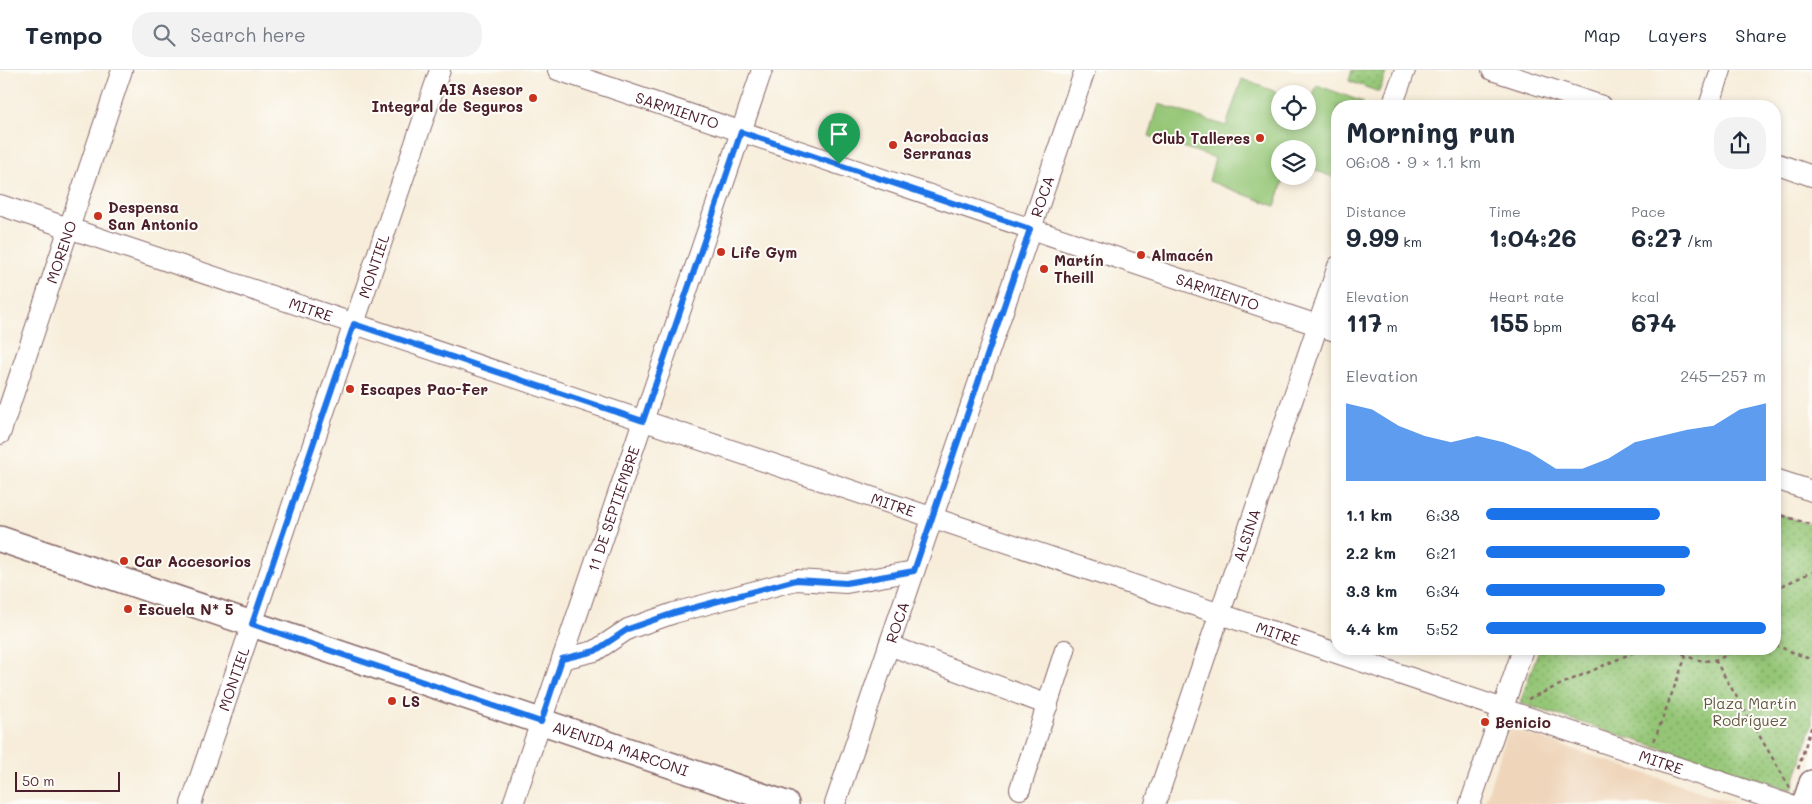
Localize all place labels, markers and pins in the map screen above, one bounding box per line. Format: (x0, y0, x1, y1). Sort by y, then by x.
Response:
place label: AIS Asesor Integral de Seguros (372, 79, 523, 116)
marker: AIS Asesor Integral de Seguros (527, 92, 539, 104)
pin (818, 113, 860, 164)
place label: Acrobacias Serranas (903, 126, 989, 163)
place label: Club Talleres (1152, 128, 1250, 148)
marker: Club Talleres (1254, 132, 1266, 144)
marker: Acrobacias Serranas (887, 139, 899, 151)
place label: Despensa San Antonio (108, 197, 198, 234)
marker: Despensa San Antonio (92, 210, 104, 222)
place label: Life Gym (731, 242, 797, 262)
place label: Almacén (1151, 245, 1213, 265)
marker: Life Gym (715, 246, 727, 258)
marker: Almacén (1135, 249, 1147, 261)
place label: Martín Theill (1054, 250, 1104, 287)
marker: Martín Theill (1038, 263, 1050, 275)
place label: Escapes Pao-Fer (360, 379, 488, 399)
marker: Escapes Pao-Fer (344, 383, 356, 395)
place label: Car Accesorios (134, 551, 251, 571)
marker: Car Accesorios (118, 555, 130, 567)
place label: Escuela N* 5 (138, 599, 234, 619)
marker: Escuela N* 5 (122, 603, 134, 615)
place label: LS (402, 691, 420, 711)
marker: LS (386, 695, 398, 707)
place label: Benicio (1495, 712, 1551, 732)
marker: Benicio (1479, 716, 1491, 728)

